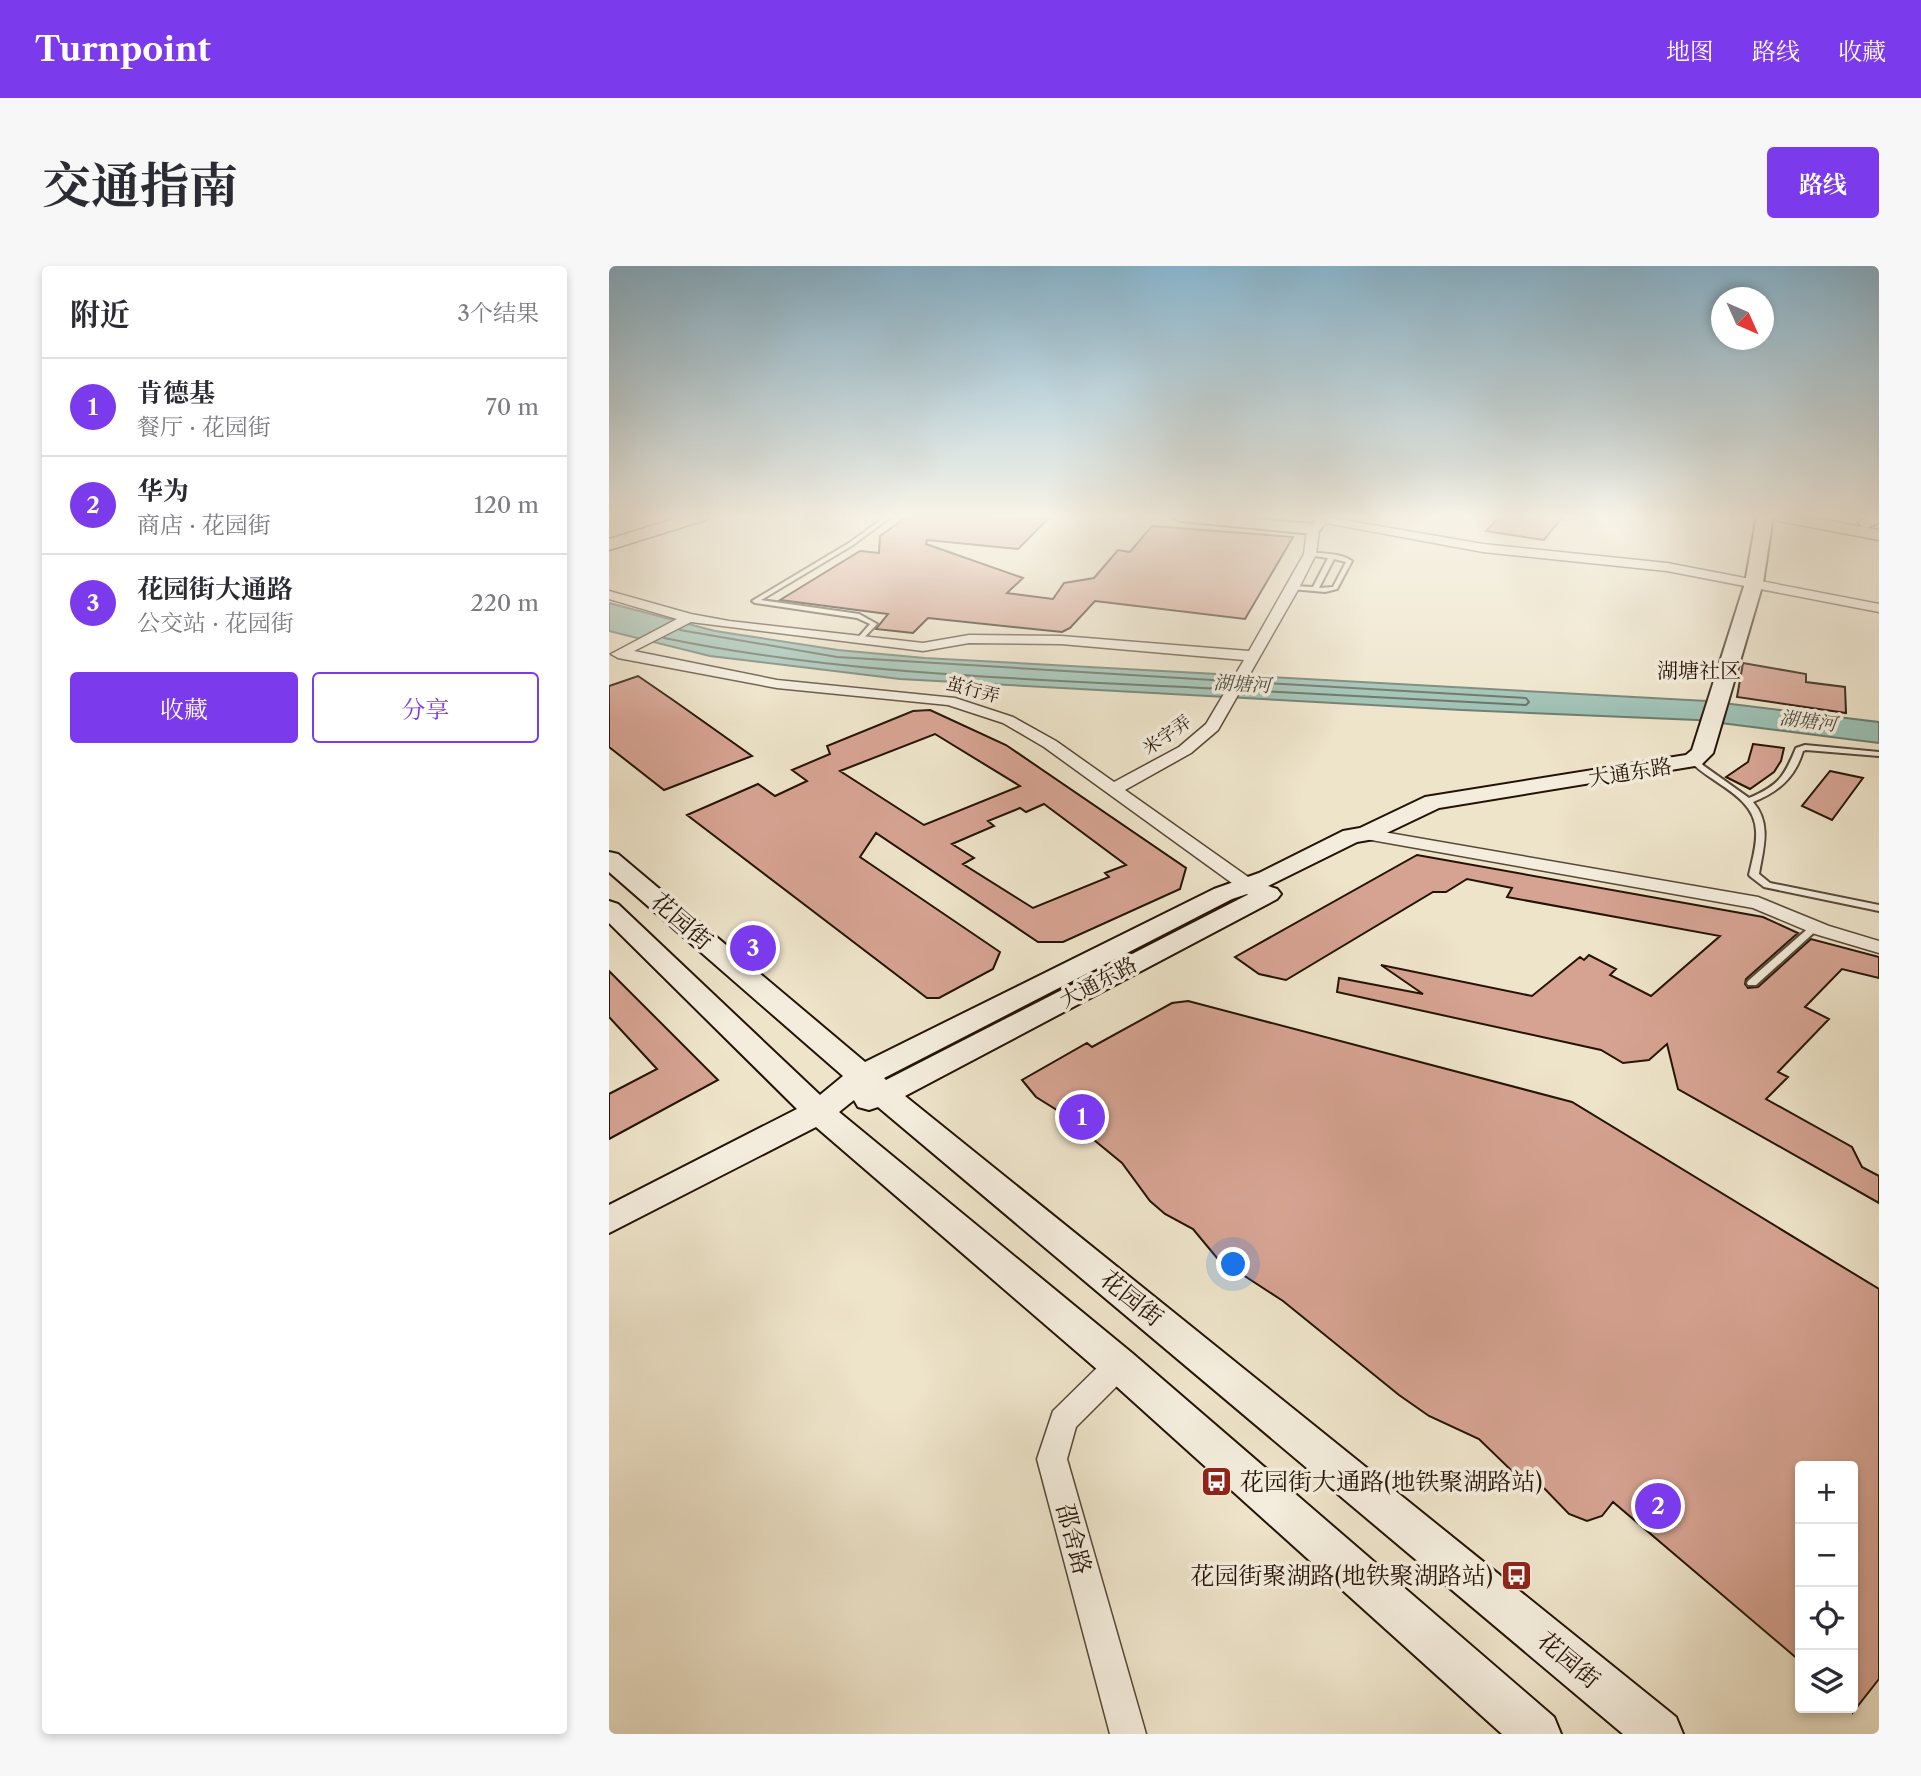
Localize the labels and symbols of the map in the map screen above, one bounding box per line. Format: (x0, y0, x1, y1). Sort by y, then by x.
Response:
north arrow (1711, 287, 1774, 350)
district label: 湖塘社区 (1657, 658, 1741, 683)
water label: 湖塘河 (1213, 671, 1274, 697)
street label: 茧行弄 (944, 672, 1002, 708)
water label: 湖塘河 (1778, 706, 1841, 736)
street label: 米字弄 (1139, 711, 1195, 759)
street label: 大通东路 (1587, 753, 1673, 791)
street label: 花园街 (645, 886, 719, 956)
pin: 3 (730, 922, 776, 974)
street label: 大通东路 (1055, 951, 1141, 1013)
pin: 1 (1059, 1091, 1105, 1143)
your location (1216, 1247, 1250, 1281)
street label: 花园街 (1095, 1264, 1169, 1332)
bus stop icon: 花园街大通路(地铁聚湖路站) (1200, 1464, 1234, 1498)
place label: 花园街大通路(地铁聚湖路站) (1240, 1467, 1543, 1496)
pin: 2 (1635, 1480, 1681, 1532)
street label: 邵舍路 (1051, 1500, 1097, 1578)
bus stop icon: 花园街聚湖路(地铁聚湖路站) (1499, 1558, 1533, 1592)
place label: 花园街聚湖路(地铁聚湖路站) (1190, 1561, 1493, 1590)
street label: 花园街 (1532, 1626, 1606, 1694)

